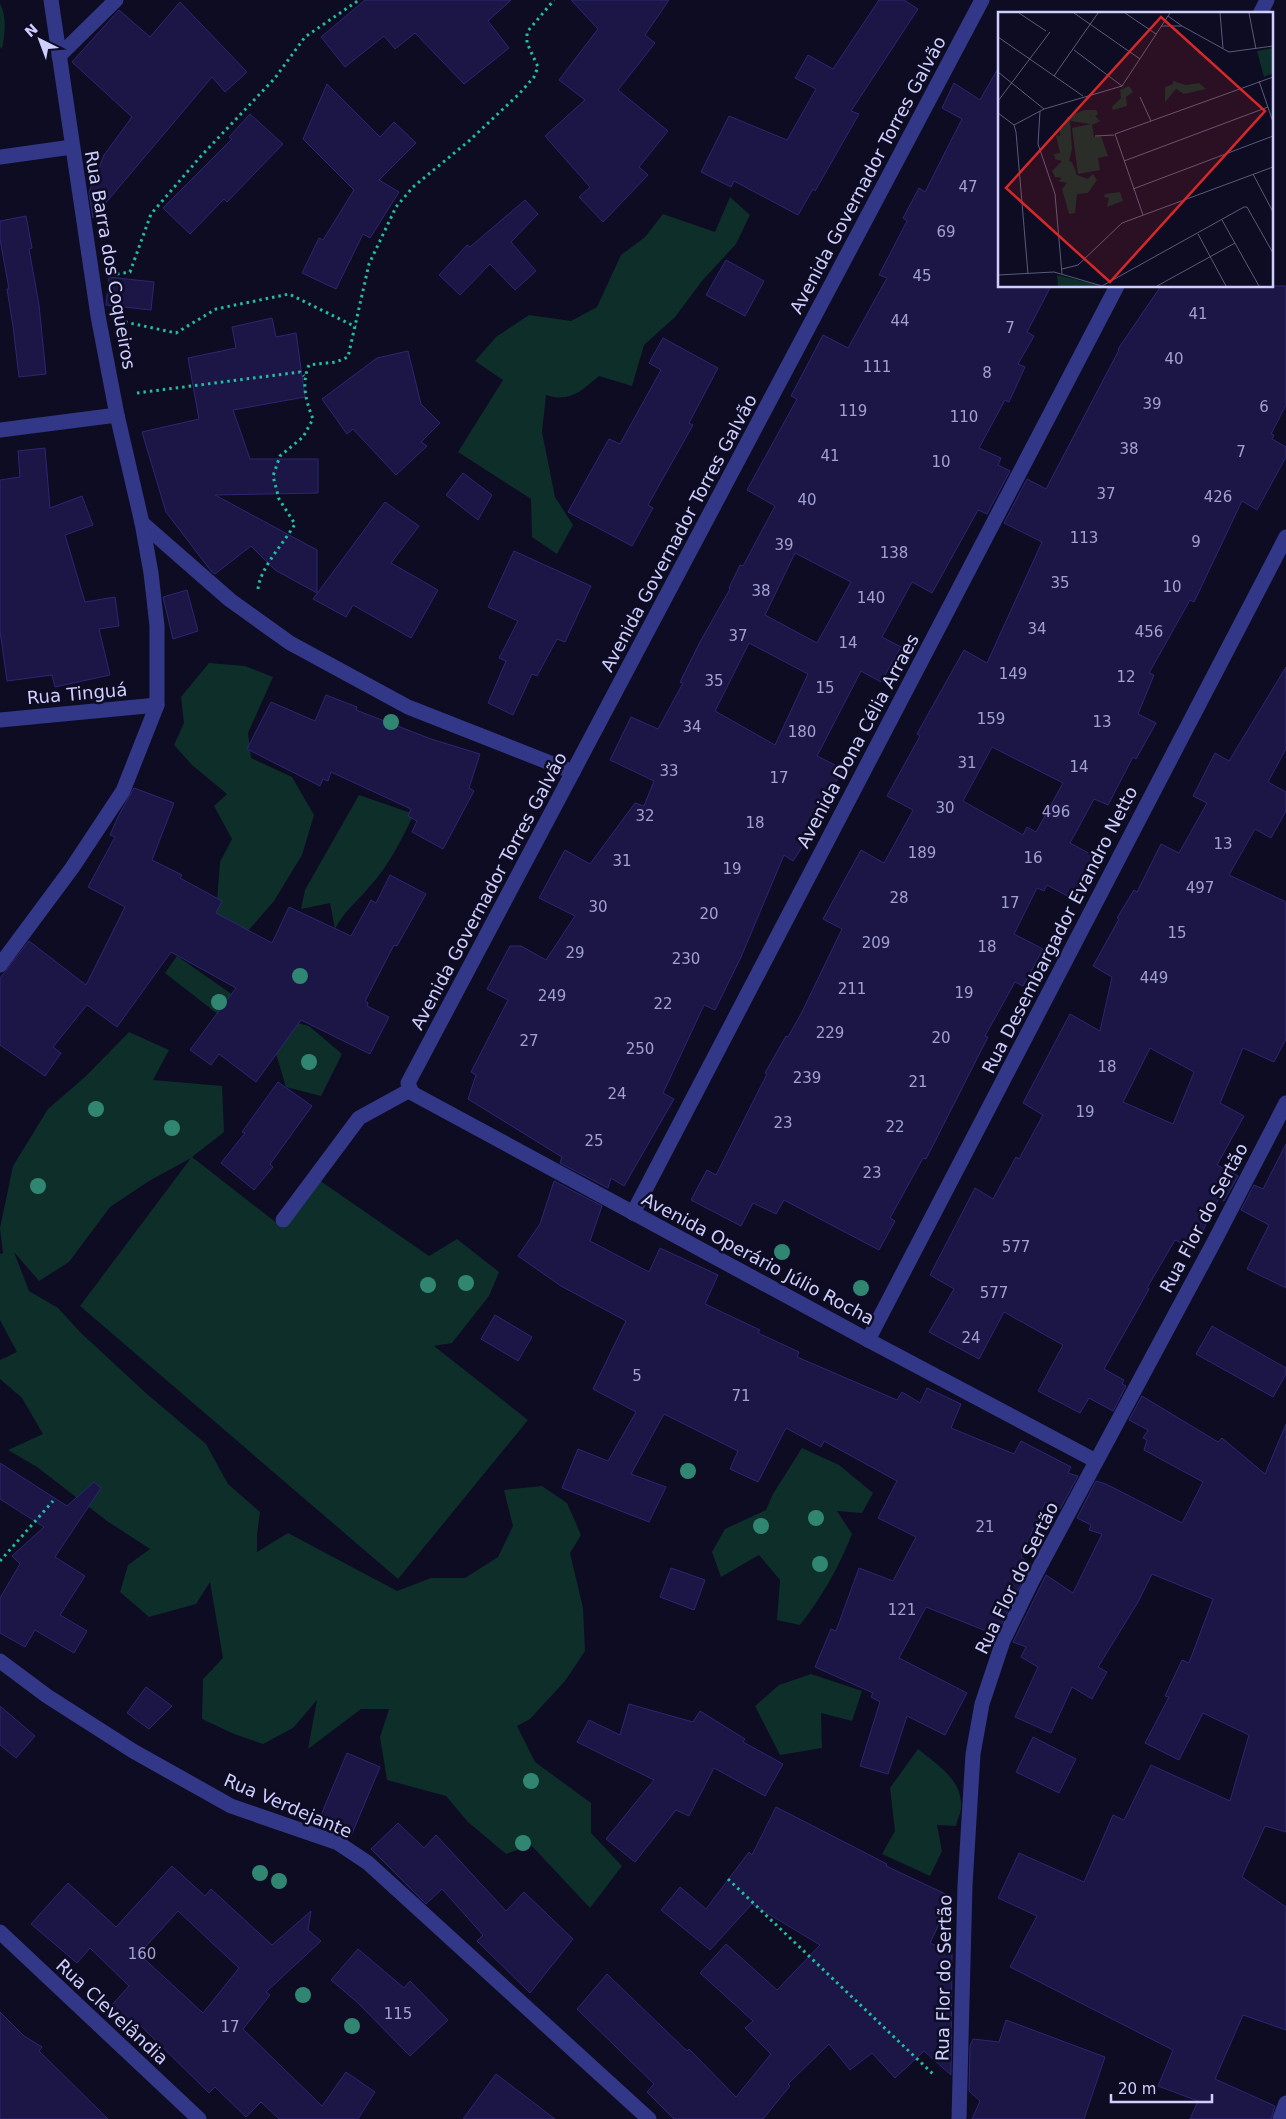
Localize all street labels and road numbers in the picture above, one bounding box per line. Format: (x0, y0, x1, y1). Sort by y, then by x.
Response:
street label: Avenida Governador Torres Galvão (785, 32, 950, 317)
street label: Rua Barra dos Coqueiros (81, 149, 140, 371)
street label: Avenida Governador Torres Galvão (596, 390, 761, 675)
street label: Avenida Dona Célia Arraes (792, 630, 923, 851)
street label: Rua Tinguá (26, 679, 128, 708)
street label: Avenida Governador Torres Galvão (406, 748, 571, 1033)
street label: Rua Desembargador Evandro Netto (978, 783, 1141, 1077)
street label: Rua Flor do Sertão (1155, 1139, 1252, 1296)
street label: Avenida Operário Júlio Rocha (638, 1188, 878, 1329)
street label: Rua Flor do Sertão (971, 1498, 1062, 1657)
street label: Rua Verdejante (221, 1769, 355, 1842)
street label: Rua Flor do Sertão (932, 1895, 955, 2061)
street label: Rua Clevelândia (52, 1954, 173, 2069)

